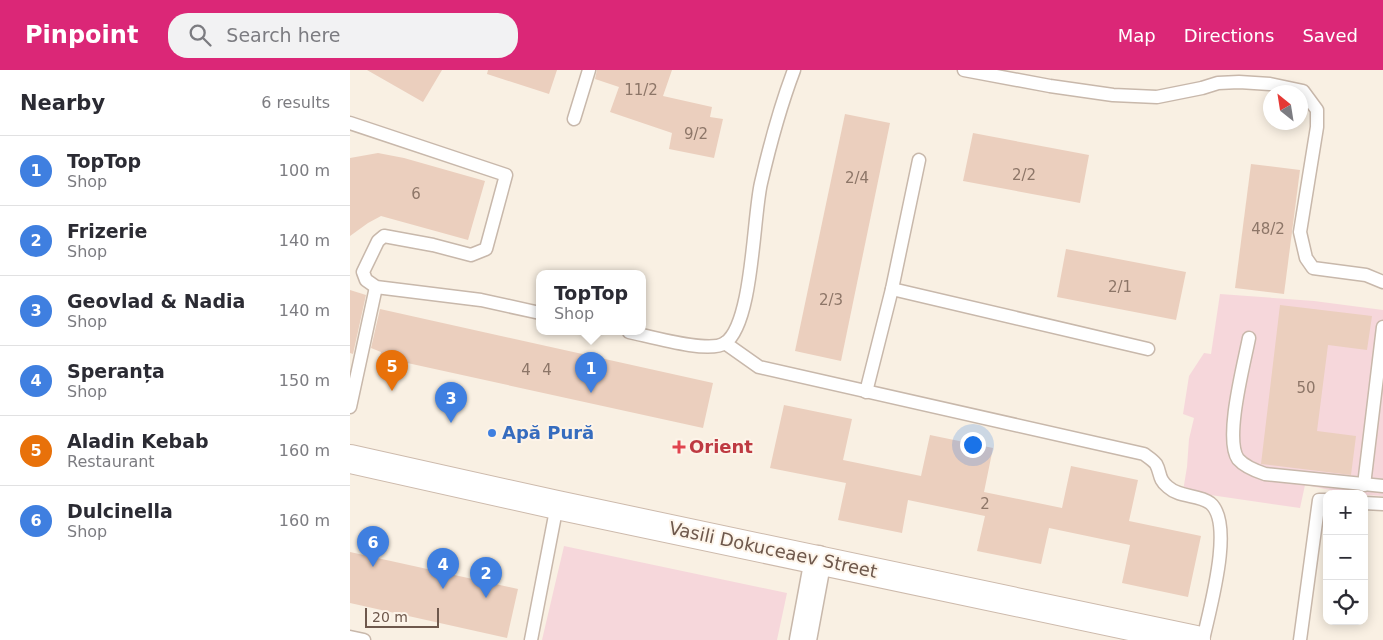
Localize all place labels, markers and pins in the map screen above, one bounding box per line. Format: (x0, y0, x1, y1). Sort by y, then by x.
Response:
pin: 5 (376, 350, 408, 391)
pin: 1 (575, 352, 607, 393)
pin: 3 (435, 382, 467, 423)
place label: Apă Pură (502, 422, 594, 443)
marker: Apă Pură (486, 427, 498, 439)
place label: Orient (689, 436, 753, 457)
marker: Orient (673, 441, 685, 453)
pin: 6 (357, 526, 389, 567)
pin: 4 (427, 548, 459, 589)
pin: 2 (470, 557, 502, 598)

